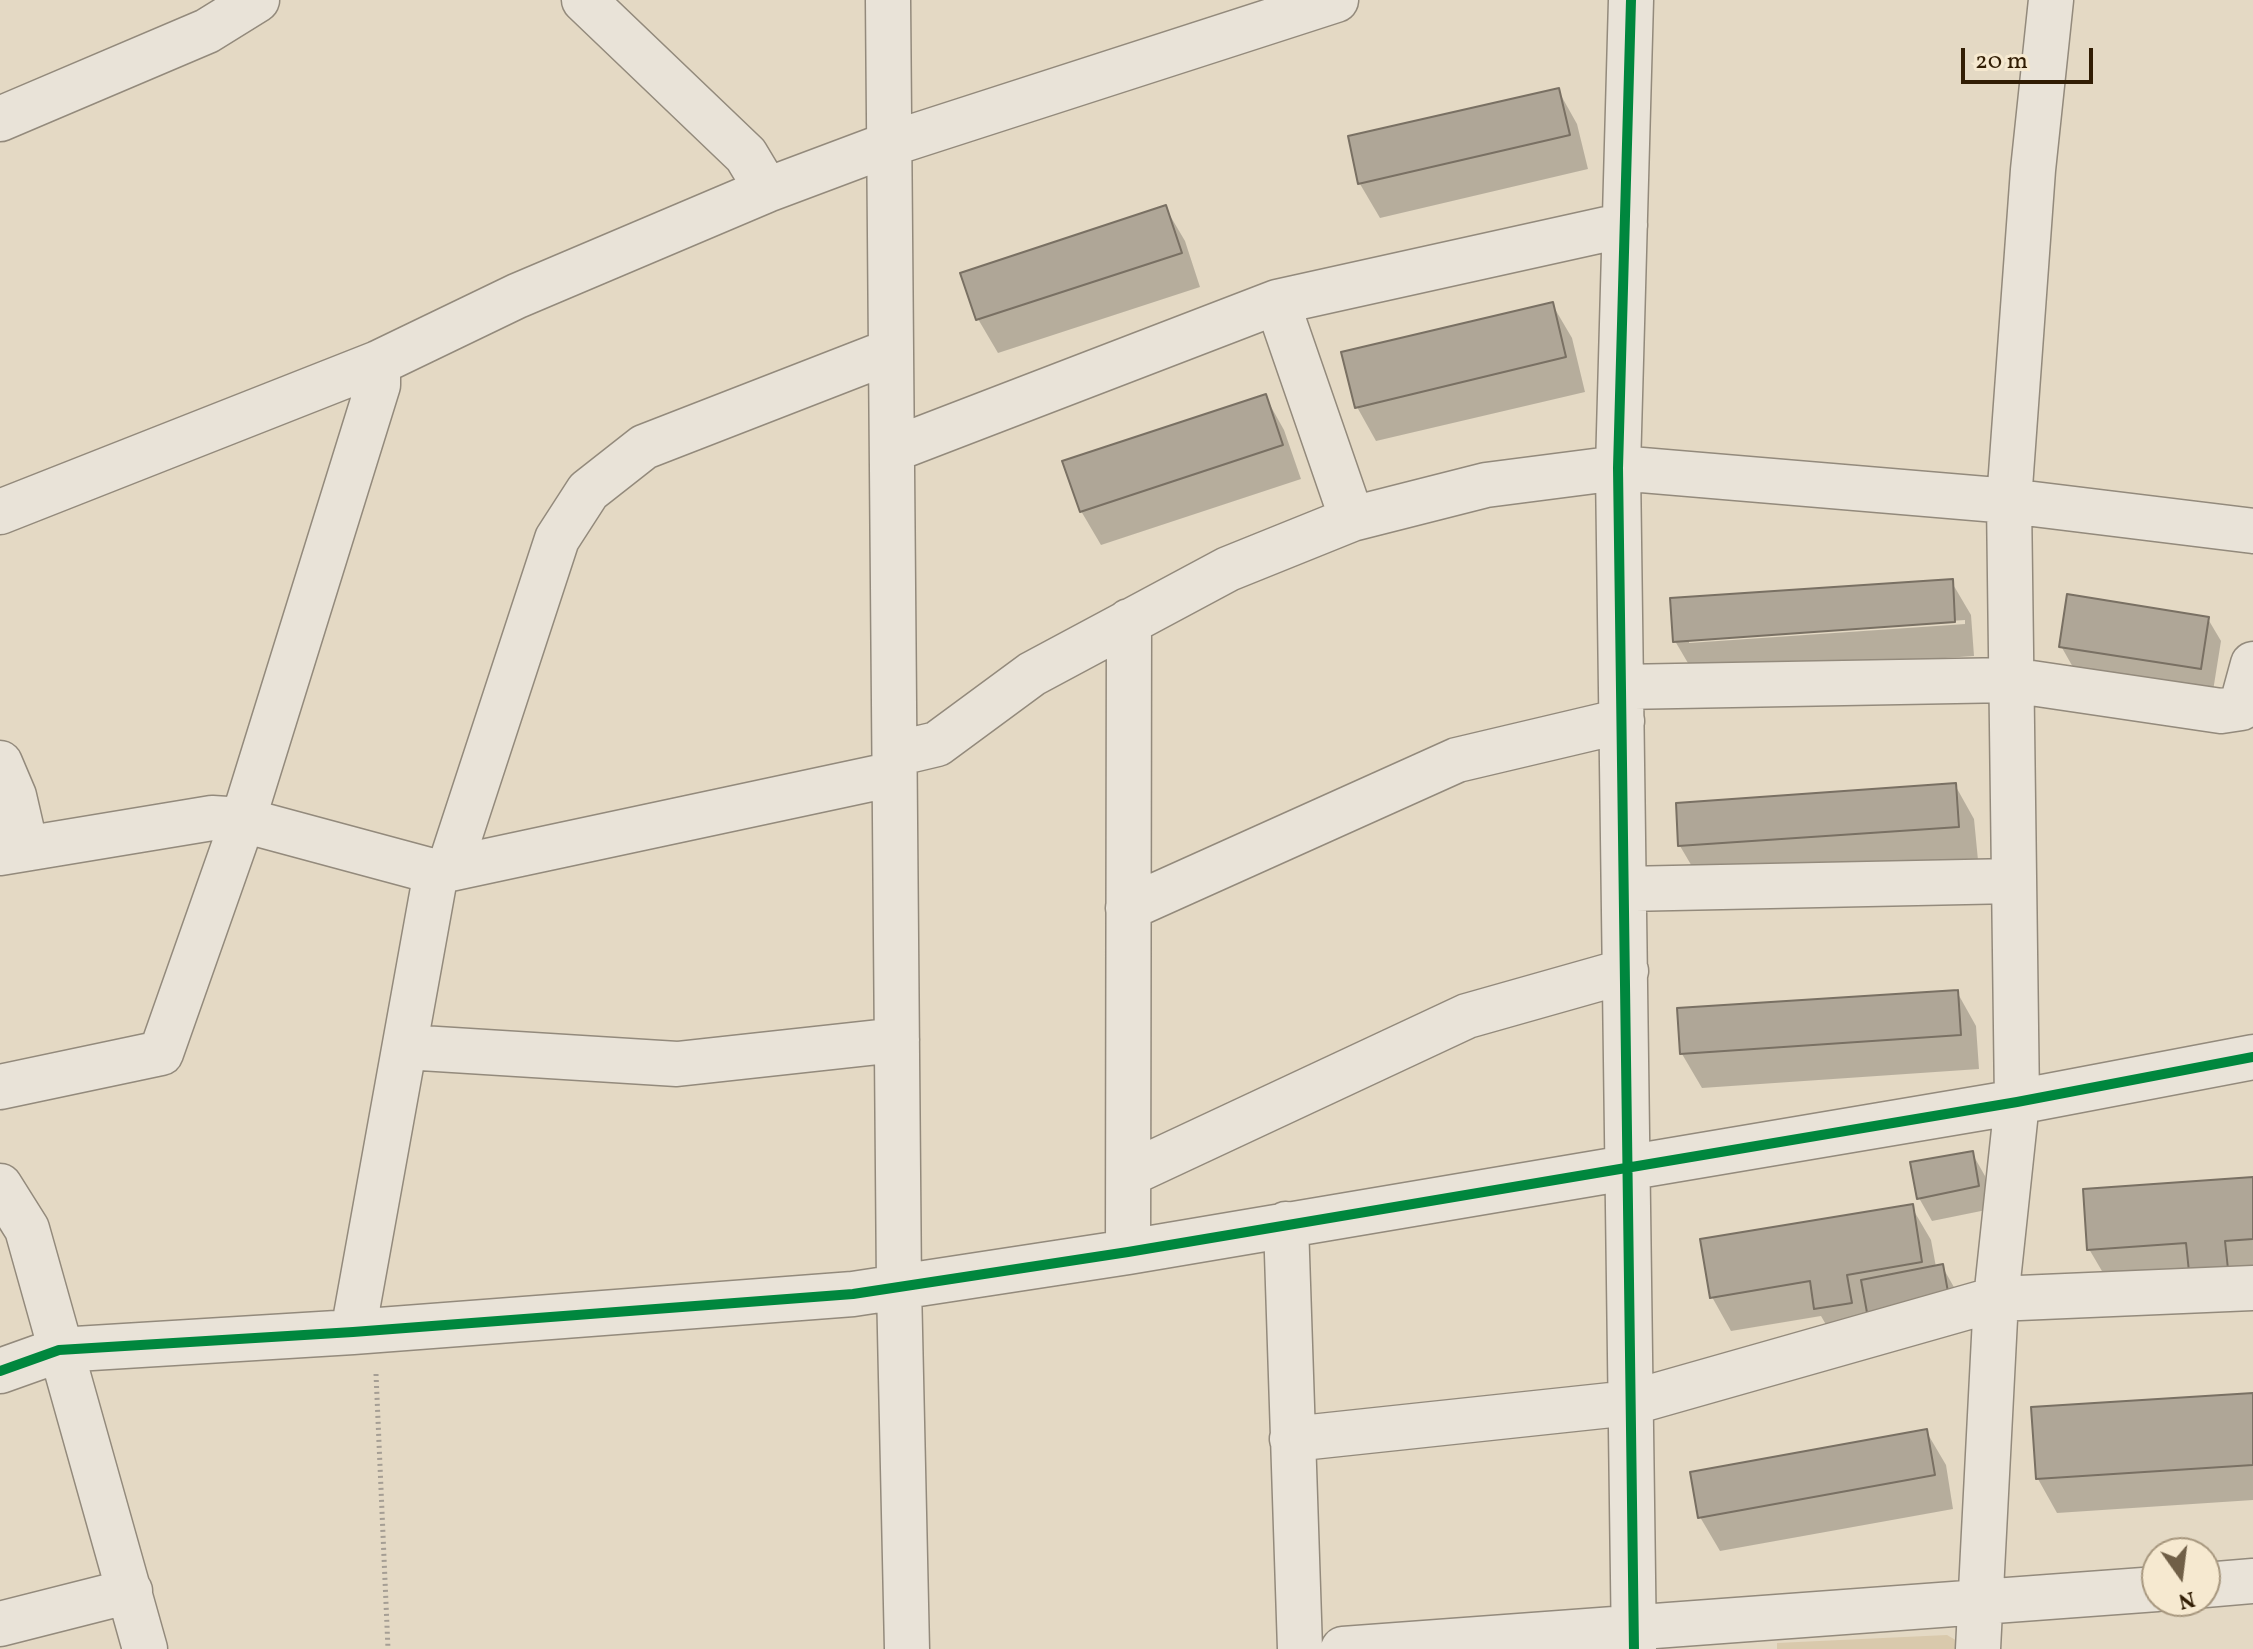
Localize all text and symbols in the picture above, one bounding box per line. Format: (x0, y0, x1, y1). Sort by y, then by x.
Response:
scale bar (1965, 32, 2097, 82)
text: 20 m (1975, 45, 2028, 79)
north arrow (2141, 1537, 2221, 1617)
text: N (2175, 1582, 2198, 1616)

